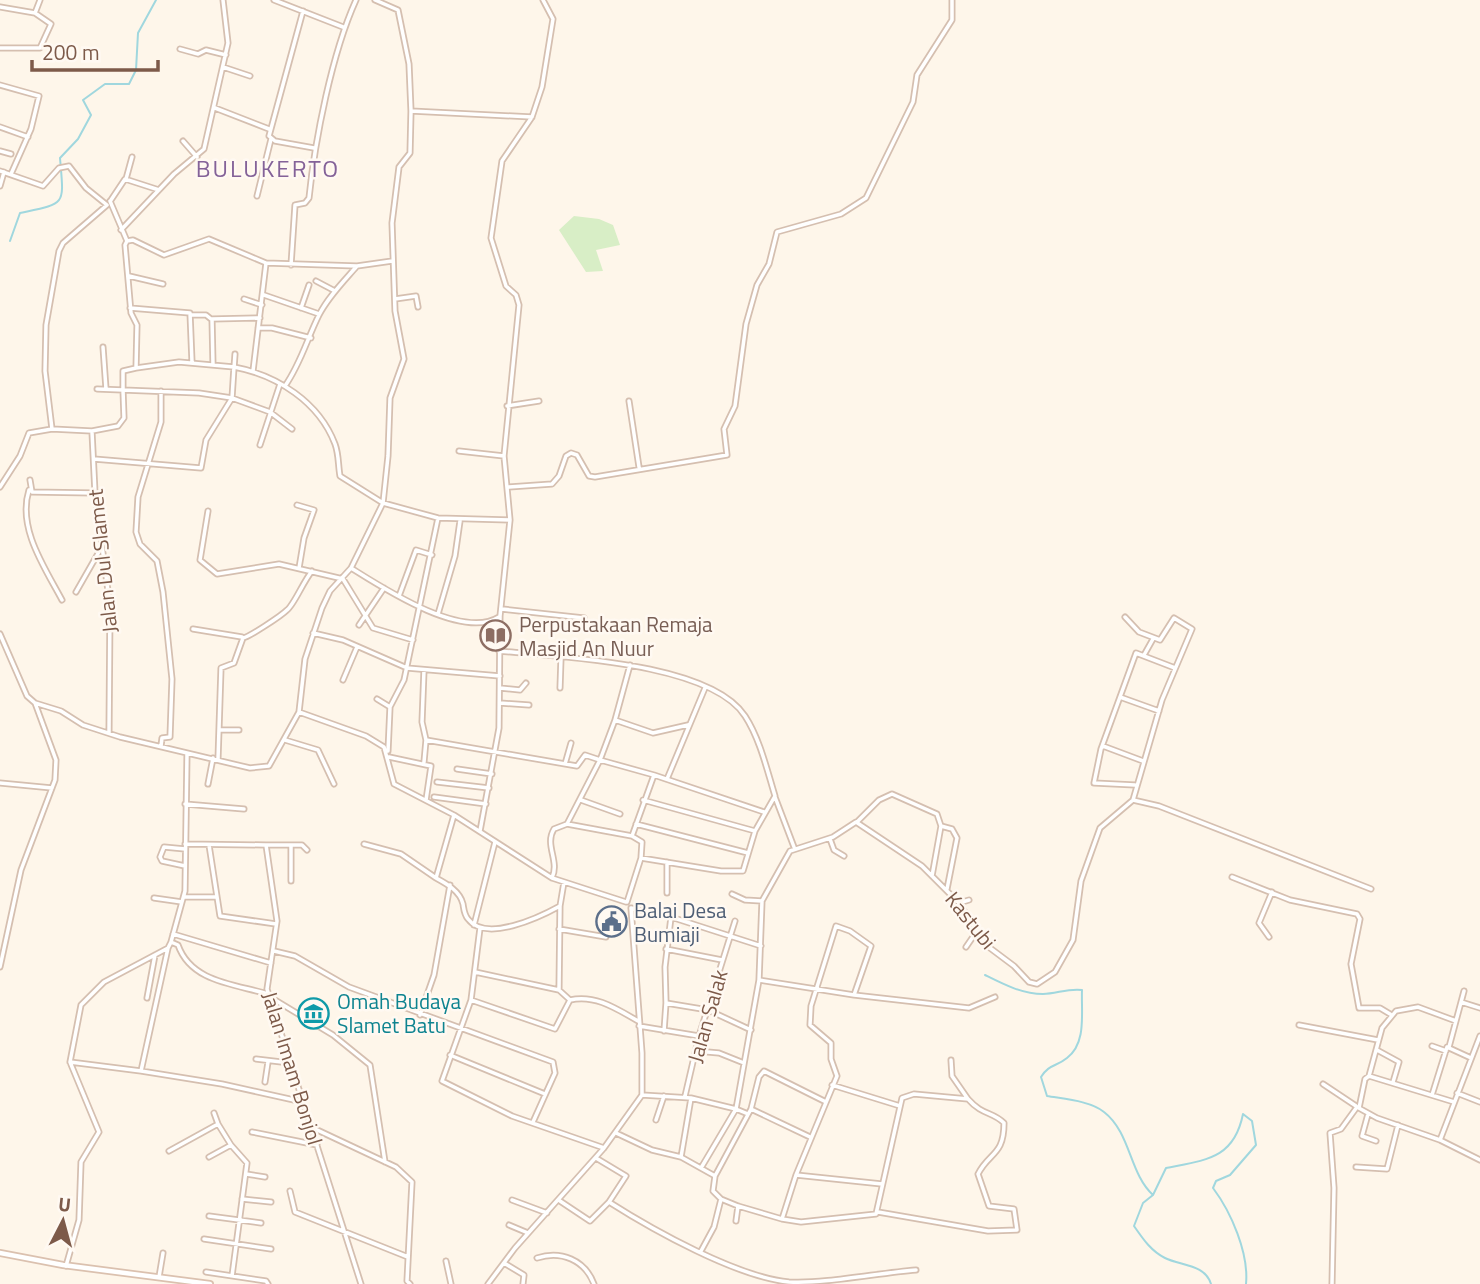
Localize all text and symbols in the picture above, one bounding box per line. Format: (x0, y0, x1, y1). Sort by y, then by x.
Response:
scale bar (32, 28, 158, 72)
text: 200 m (42, 36, 99, 68)
district label: BULUKERTO (196, 150, 340, 186)
street label: Jalan Dul Slamet (78, 487, 125, 634)
place label: Perpustakaan Remaja Masjid An Nuur (519, 608, 713, 664)
library icon: Perpustakaan Remaja Masjid An Nuur (479, 619, 513, 653)
street label: Kastubi (938, 884, 1004, 956)
place label: Balai Desa Bumiaji (634, 894, 727, 950)
public building icon: Balai Desa Bumiaji (594, 905, 628, 939)
street label: Jalan Salak (678, 966, 736, 1066)
place label: Omah Budaya Slamet Batu (337, 985, 461, 1041)
street label: Jalan Imam Bonjol (254, 987, 332, 1149)
museum icon: Omah Budaya Slamet Batu (297, 996, 331, 1030)
north arrow (28, 1186, 98, 1256)
text: U (57, 1189, 73, 1219)

